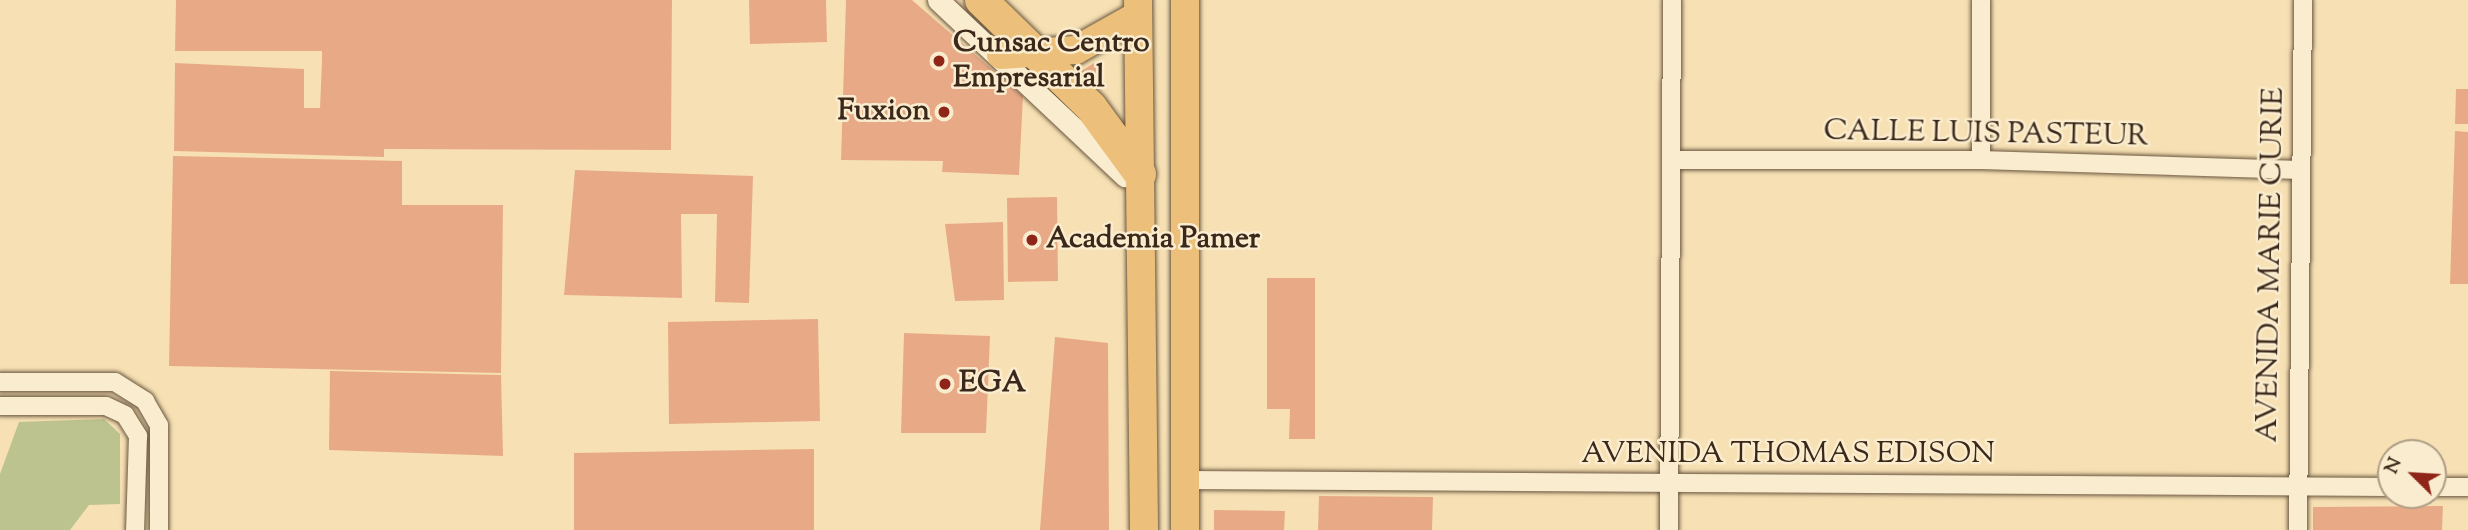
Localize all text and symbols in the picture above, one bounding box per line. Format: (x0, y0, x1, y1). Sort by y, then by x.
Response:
place label: Cunsac Centro Empresarial (953, 26, 1150, 96)
marker: Cunsac Centro Empresarial (931, 53, 947, 69)
street label: AVENIDA MARIE CURIE (2251, 87, 2293, 443)
place label: Fuxion (838, 94, 930, 130)
marker: Fuxion (936, 104, 952, 120)
street label: CALLE LUIS PASTEUR (1823, 114, 2149, 156)
place label: Academia Pamer (1046, 222, 1260, 258)
marker: Academia Pamer (1024, 232, 1040, 248)
place label: EGA (959, 366, 1026, 402)
marker: EGA (937, 376, 953, 392)
street label: AVENIDA THOMAS EDISON (1581, 437, 1995, 473)
north arrow (2377, 439, 2447, 509)
text: N (2379, 454, 2410, 478)

